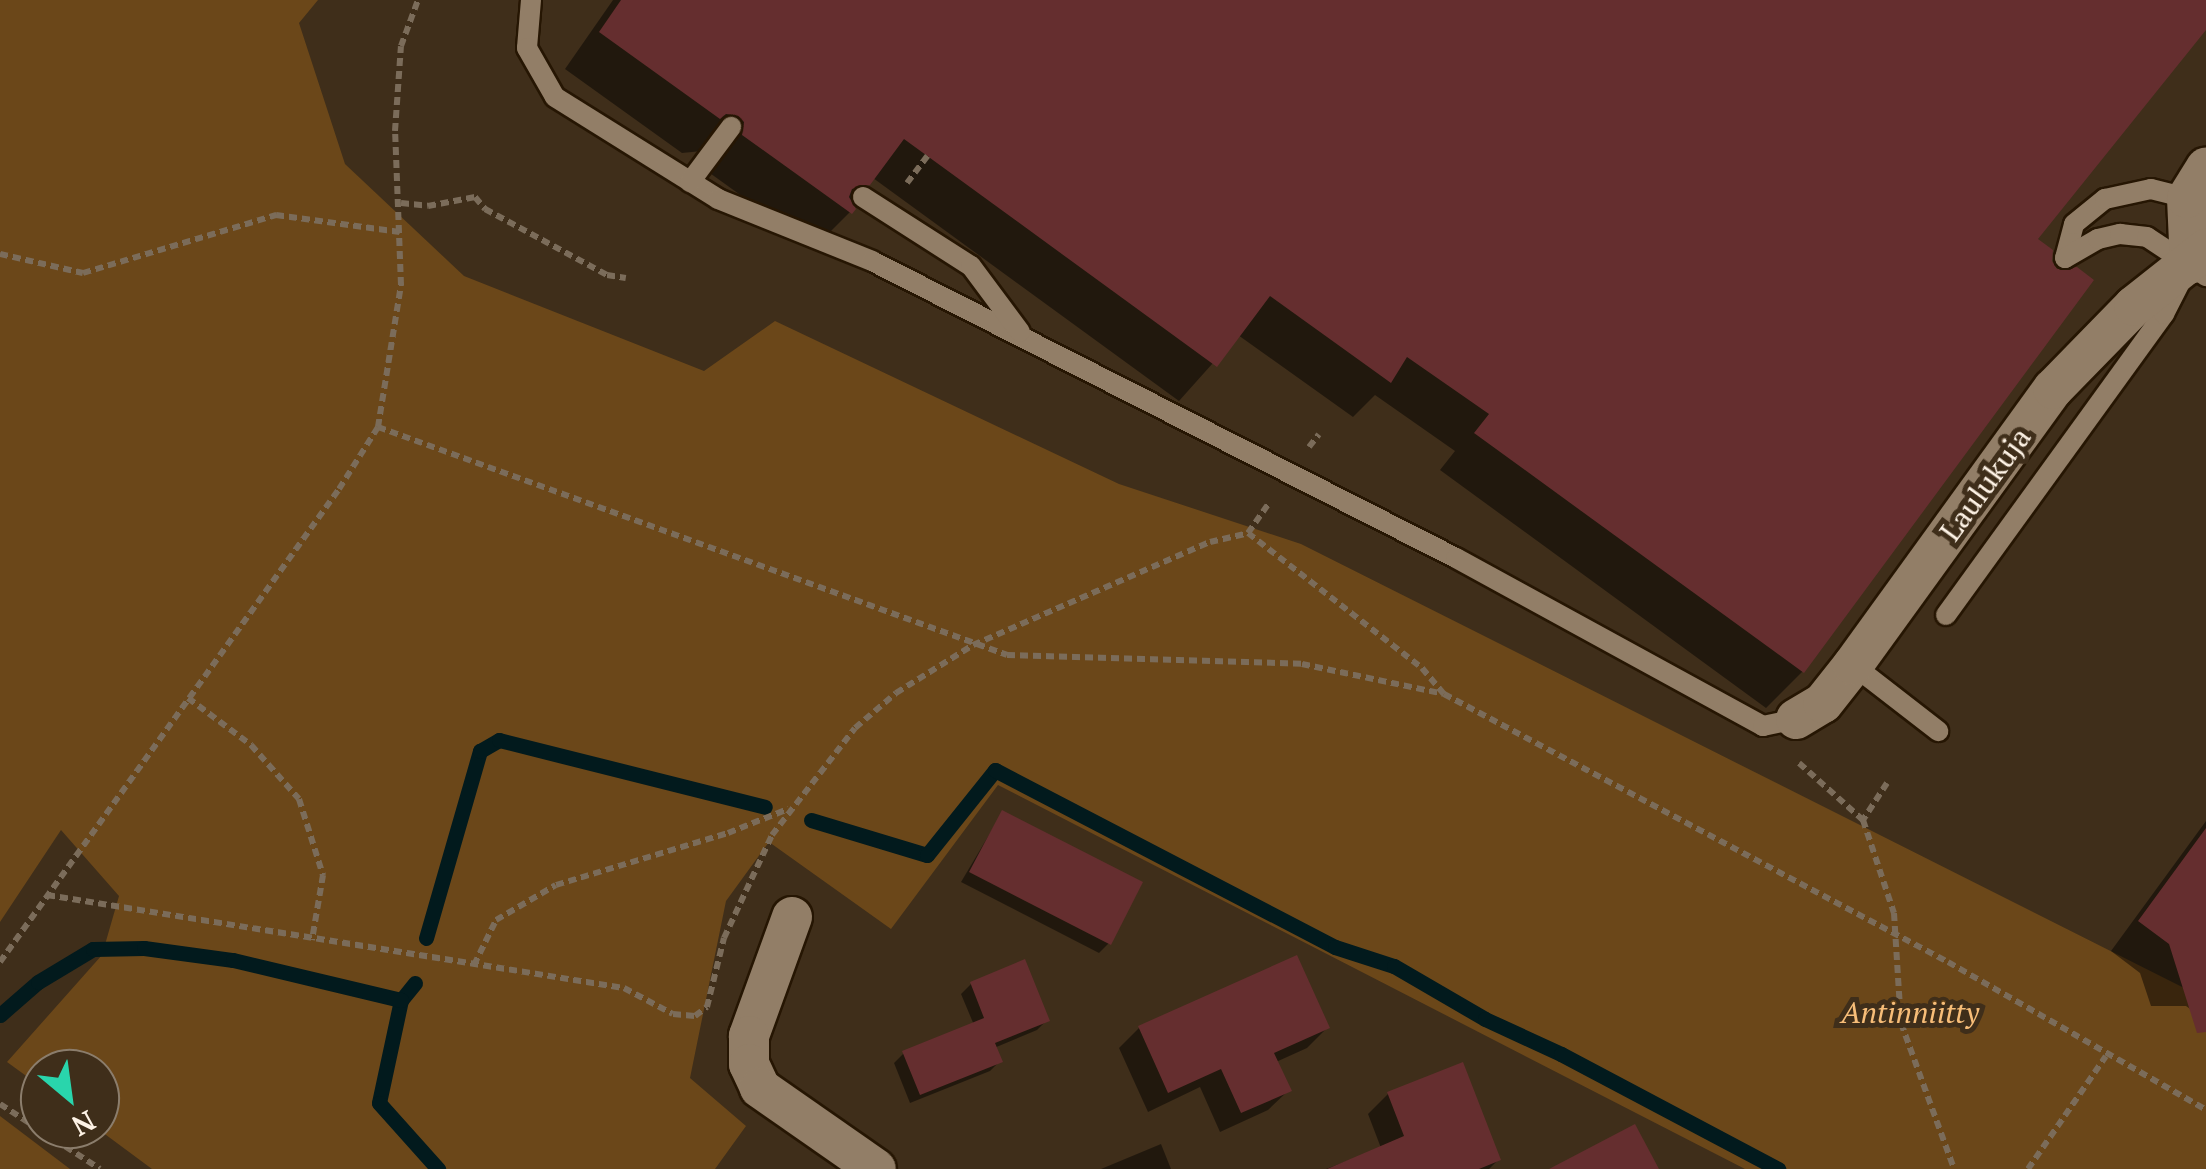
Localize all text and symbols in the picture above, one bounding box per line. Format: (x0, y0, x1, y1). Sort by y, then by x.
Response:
street label: Laulukuja (1932, 420, 2038, 548)
park label: Antinniitty (1841, 994, 1979, 1030)
north arrow (20, 1049, 120, 1149)
text: N (66, 1103, 102, 1145)

